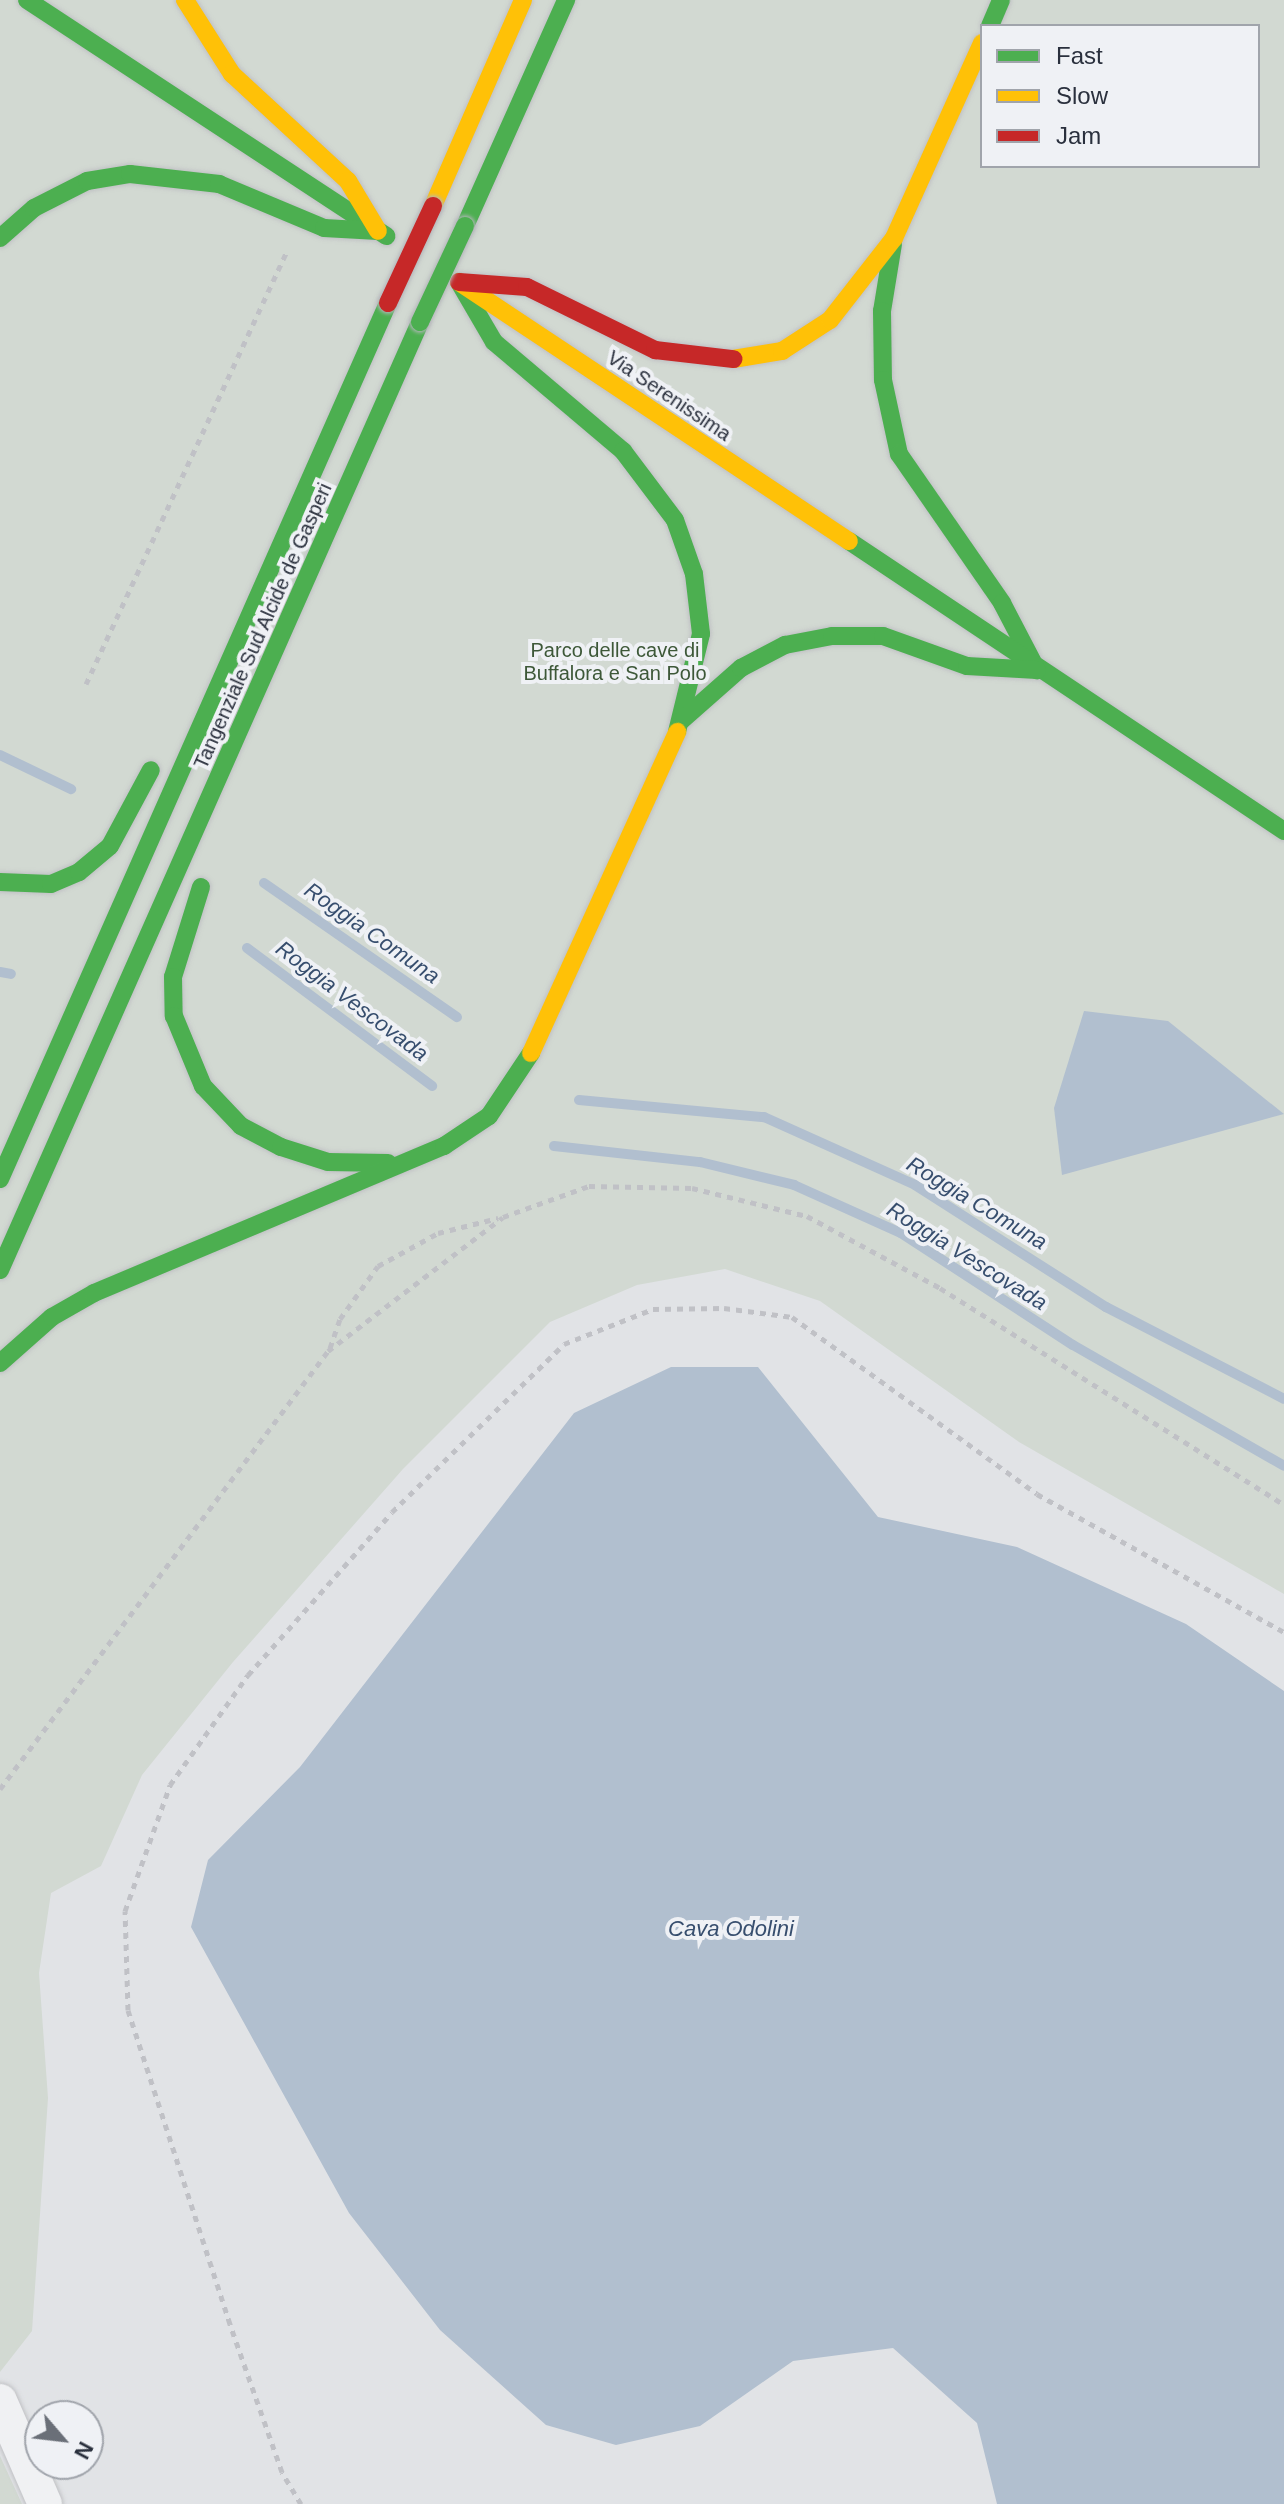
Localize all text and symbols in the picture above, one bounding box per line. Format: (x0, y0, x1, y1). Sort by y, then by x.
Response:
legend (980, 24, 1260, 168)
text: Fast (1056, 42, 1103, 69)
text: Slow (1056, 82, 1108, 109)
text: Jam (1056, 122, 1101, 149)
street label: Via Serenissima (603, 346, 735, 446)
street label: Tangenziale Sud Alcide de Gasperi (189, 479, 337, 773)
park label: Parco delle cave di Buffalora e San Polo (523, 638, 707, 685)
water label: Roggia Comuna (299, 877, 445, 989)
water label: Roggia Vescovada (271, 935, 433, 1067)
water label: Roggia Comuna (902, 1151, 1052, 1255)
water label: Roggia Vescovada (882, 1196, 1052, 1316)
water label: Cava Odolini (668, 1916, 794, 1942)
north arrow (24, 2400, 104, 2480)
text: N (69, 2438, 99, 2463)

